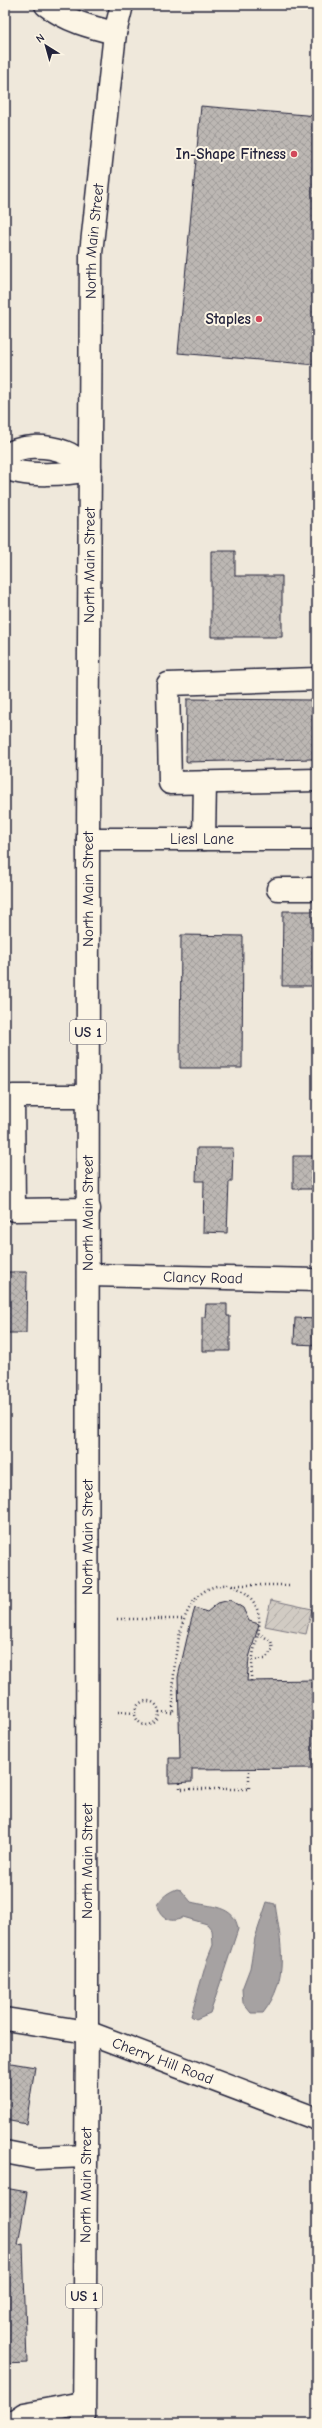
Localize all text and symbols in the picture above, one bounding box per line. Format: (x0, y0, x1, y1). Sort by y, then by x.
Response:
north arrow (26, 26, 66, 66)
text: N (34, 31, 47, 46)
place label: In-Shape Fitness (176, 145, 286, 163)
marker: In-Shape Fitness (289, 149, 299, 159)
street label: North Main Street (82, 182, 108, 299)
place label: Staples (206, 310, 251, 328)
marker: Staples (254, 314, 264, 324)
street label: North Main Street (80, 506, 99, 623)
street label: North Main Street (79, 830, 97, 947)
street label: Liesl Lane (170, 830, 234, 848)
road number: US 1 (70, 1020, 106, 1044)
street label: North Main Street (79, 1154, 97, 1271)
street label: Clancy Road (163, 1268, 243, 1287)
street label: North Main Street (78, 1478, 96, 1595)
street label: North Main Street (78, 1802, 96, 1919)
street label: Cherry Hill Road (110, 2033, 216, 2088)
street label: North Main Street (76, 2126, 95, 2243)
road number: US 1 (66, 2284, 102, 2308)

